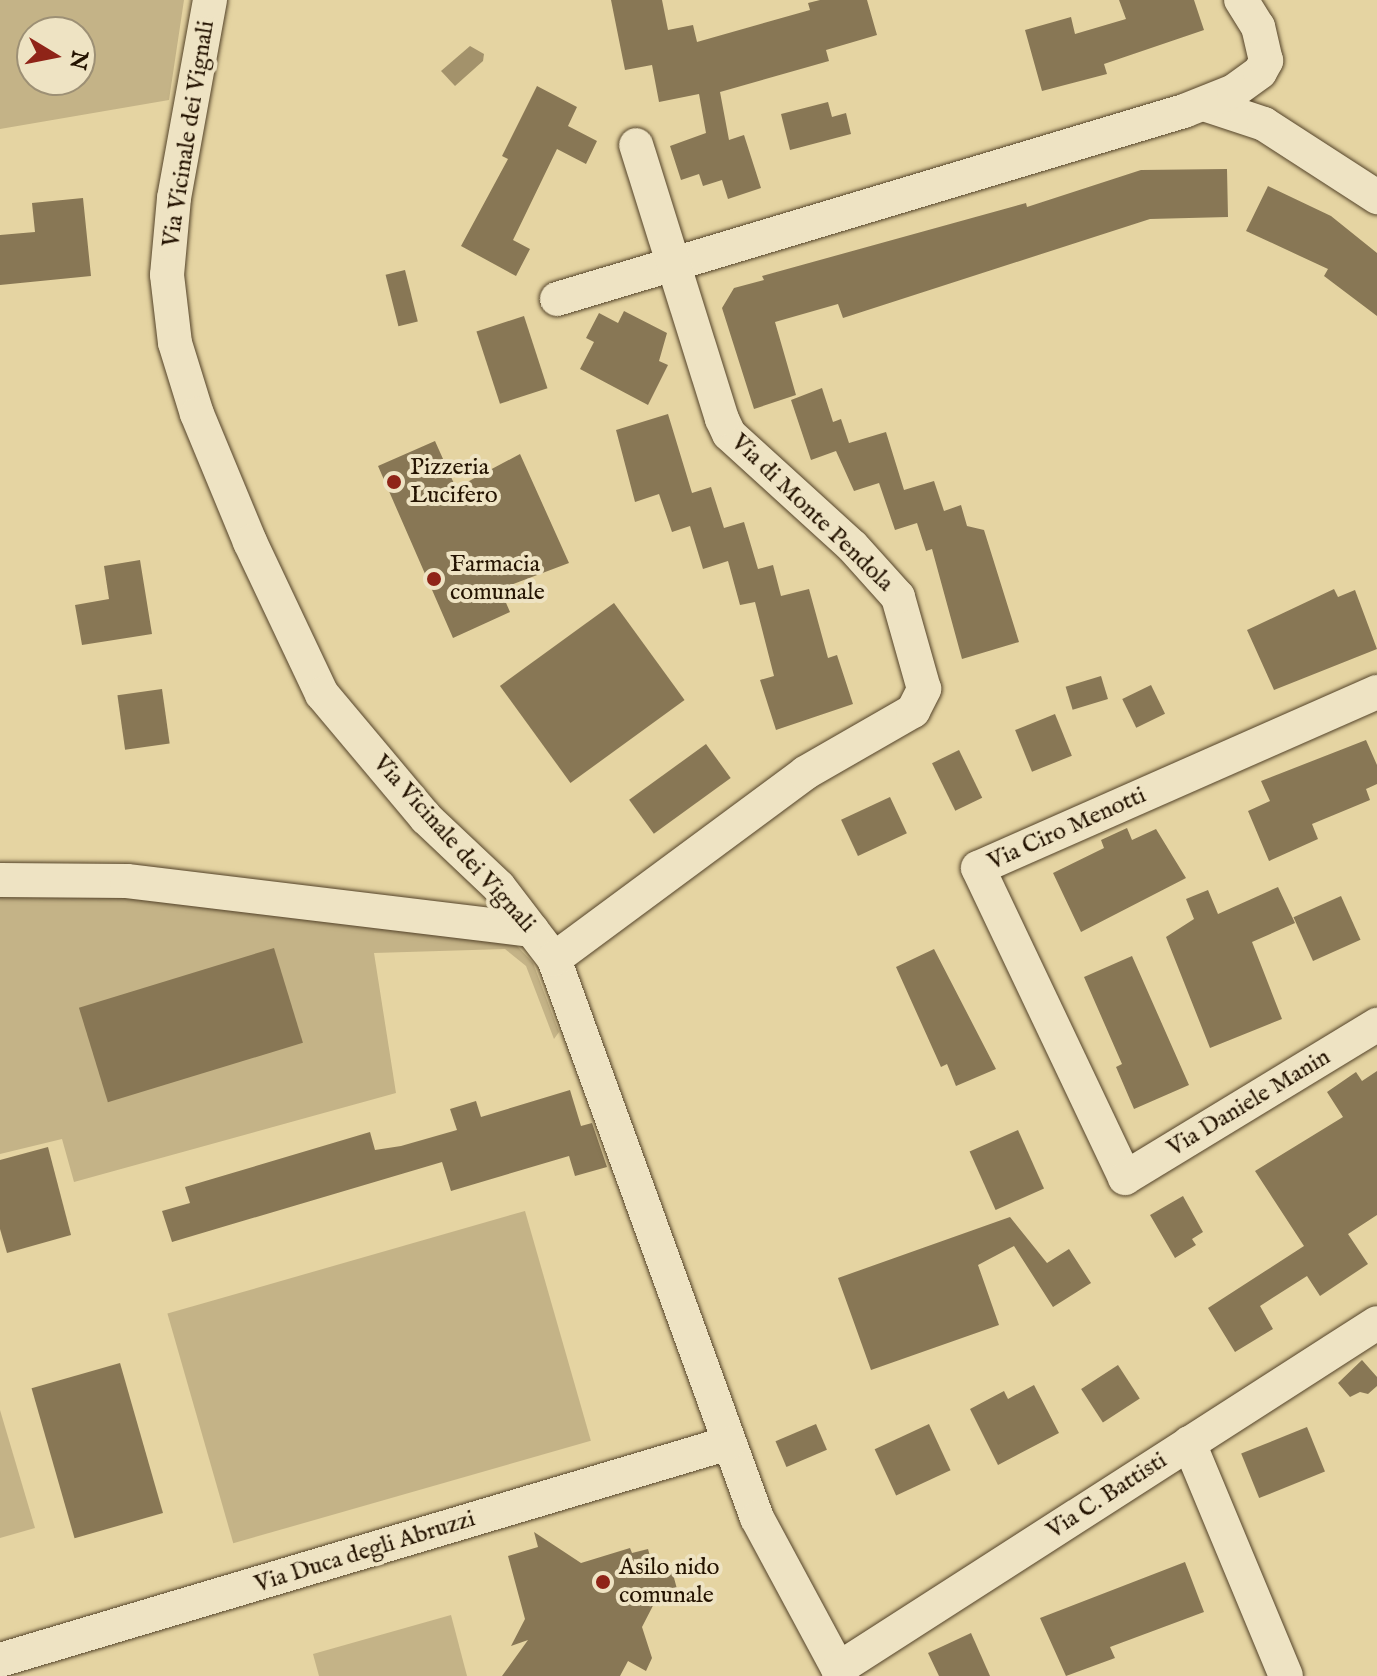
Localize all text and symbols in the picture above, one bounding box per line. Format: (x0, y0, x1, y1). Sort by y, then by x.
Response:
north arrow (16, 16, 96, 96)
street label: Via Vicinale dei Vignali (157, 19, 221, 249)
text: N (62, 48, 93, 72)
street label: Via di Monte Pendola (725, 428, 899, 598)
place label: Pizzeria Lucifero (410, 454, 498, 510)
marker: Pizzeria Lucifero (385, 473, 403, 491)
place label: Farmacia comunale (450, 551, 545, 607)
marker: Farmacia comunale (425, 570, 443, 588)
street label: Via Vicinale dei Vignali (367, 749, 541, 939)
street label: Via Ciro Menotti (983, 781, 1151, 877)
street label: Via Daniele Manin (1162, 1043, 1336, 1163)
street label: Via C. Battisti (1042, 1447, 1172, 1545)
street label: Via Duca degli Abruzzi (251, 1505, 479, 1599)
place label: Asilo nido comunale (619, 1554, 720, 1610)
marker: Asilo nido comunale (594, 1573, 612, 1591)

